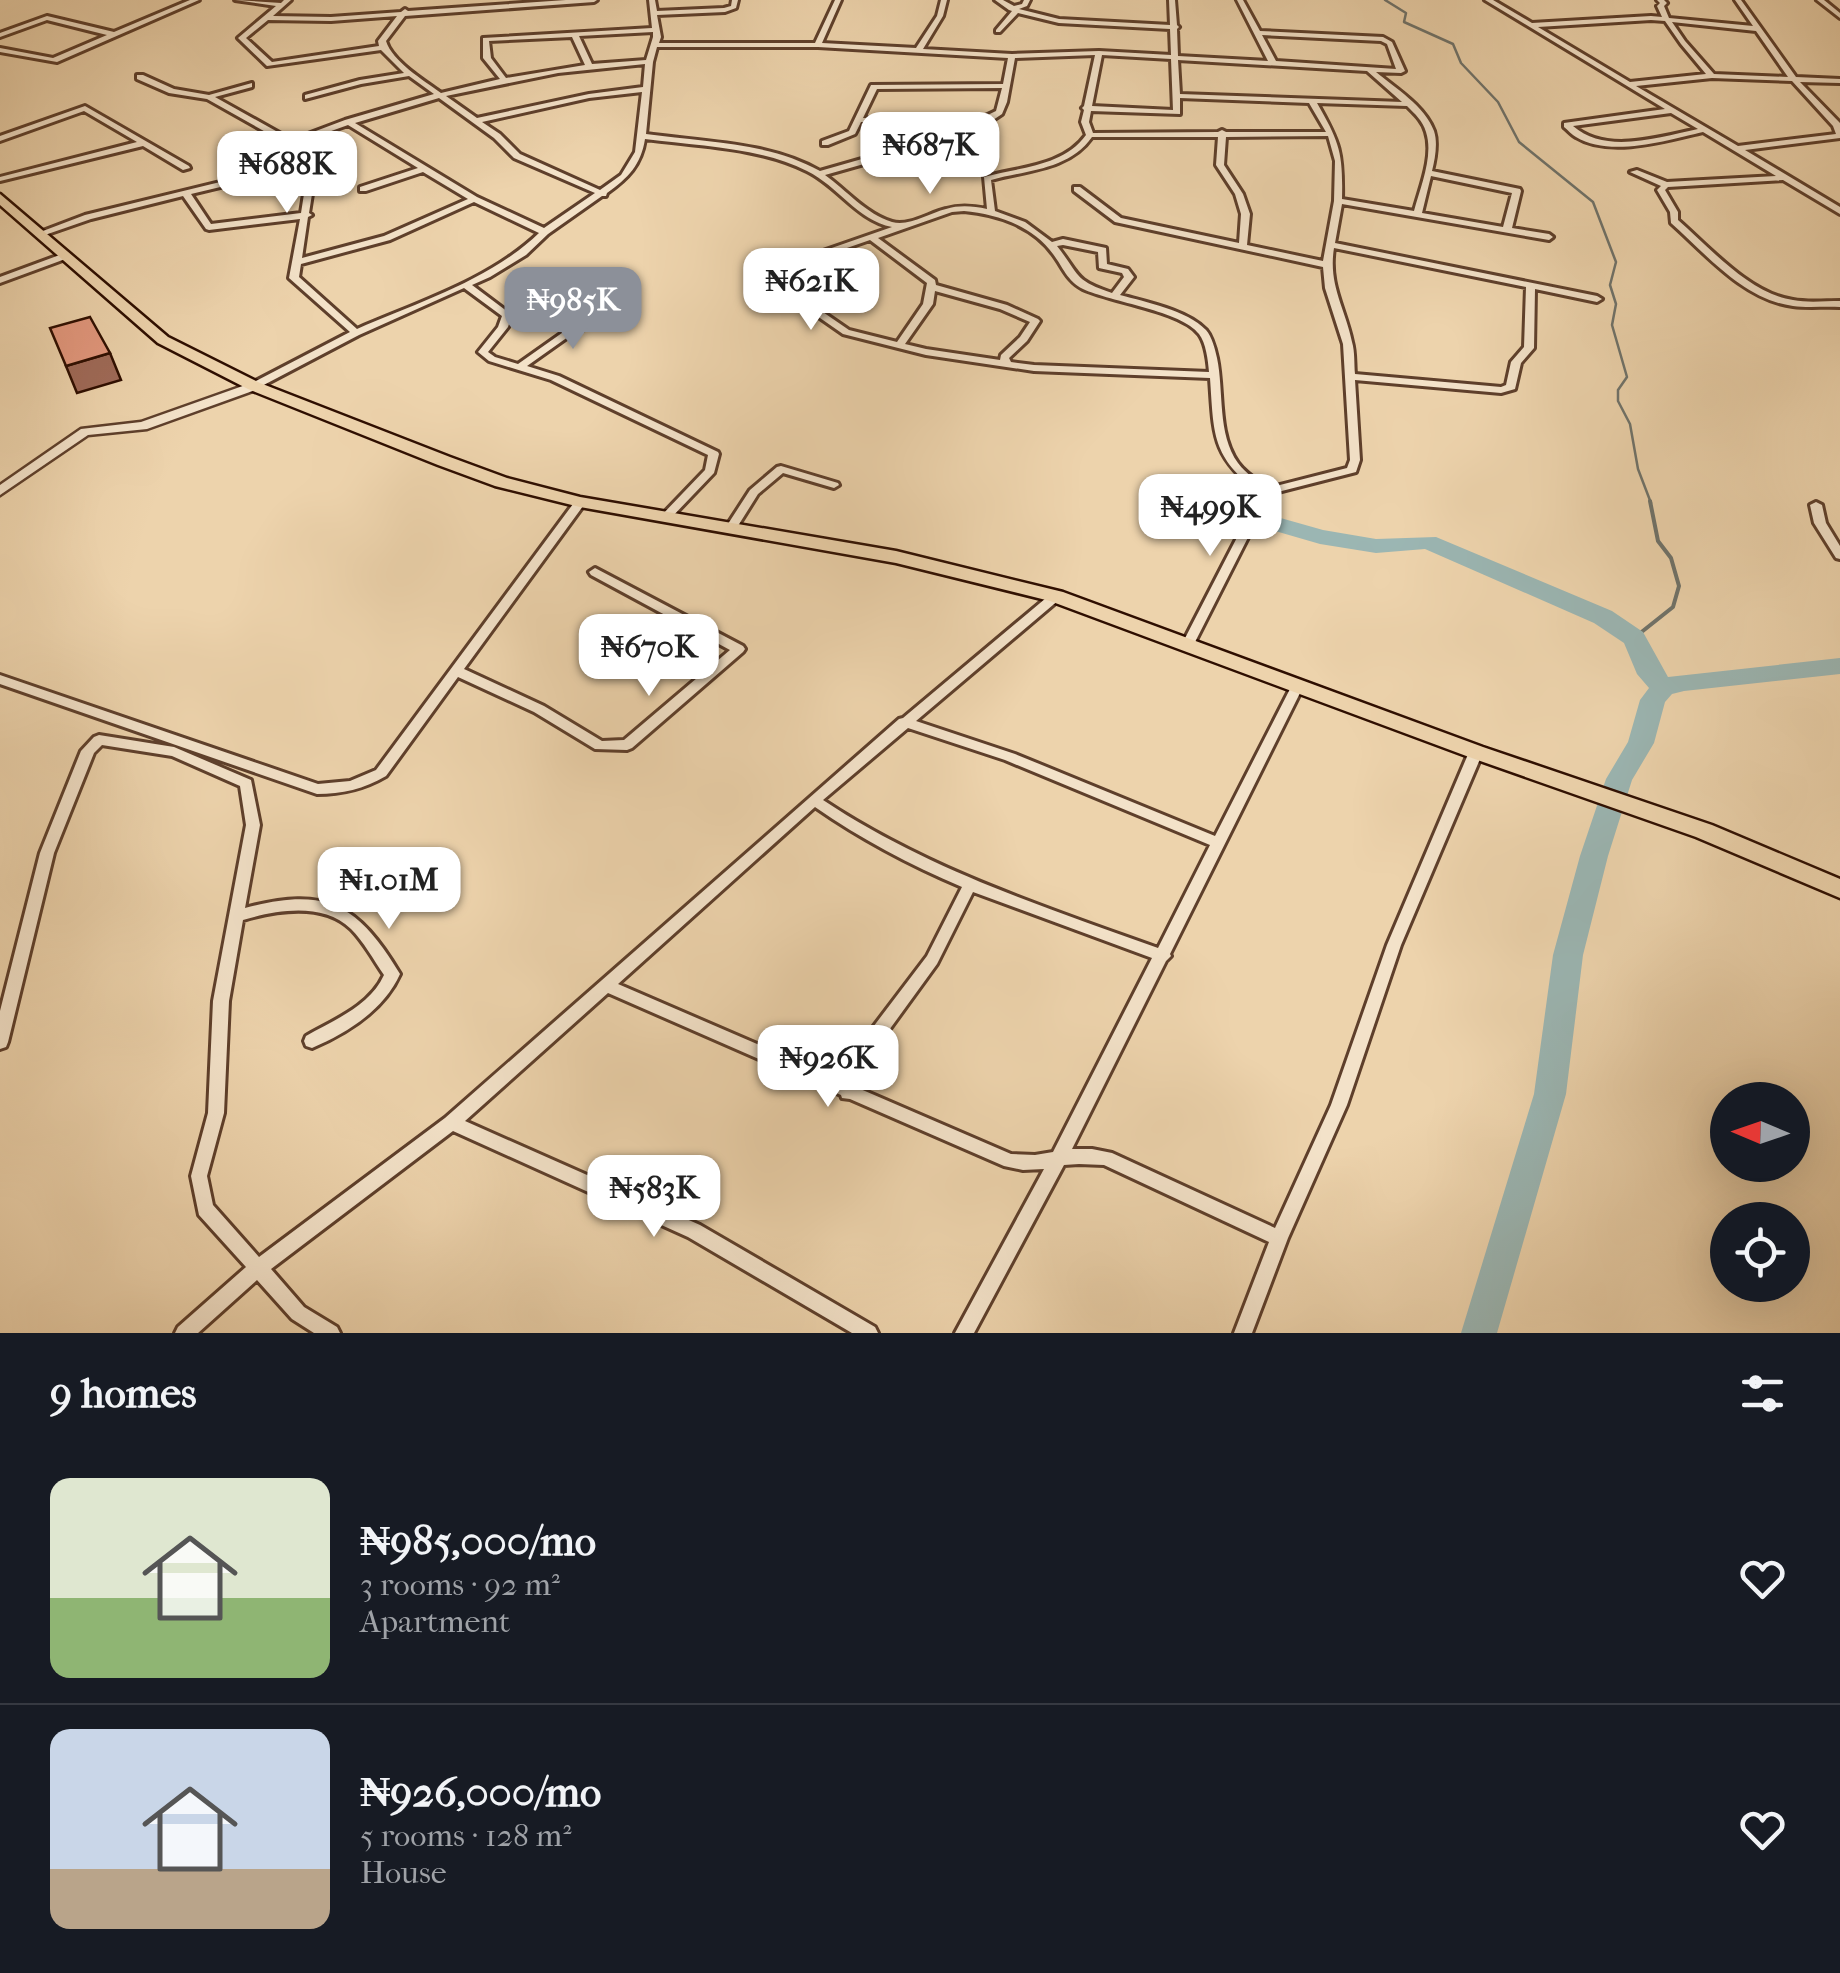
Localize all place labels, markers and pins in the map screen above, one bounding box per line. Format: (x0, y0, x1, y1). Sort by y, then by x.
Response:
pin: ₦687K (860, 112, 1000, 197)
pin: ₦688K (217, 131, 357, 216)
pin: ₦621K (741, 248, 881, 333)
pin: ₦985K (503, 267, 643, 352)
pin: ₦499K (1140, 474, 1280, 559)
pin: ₦670K (579, 614, 719, 699)
pin: ₦1.01M (308, 847, 470, 932)
pin: ₦926K (758, 1025, 898, 1110)
pin: ₦583K (584, 1155, 724, 1240)

